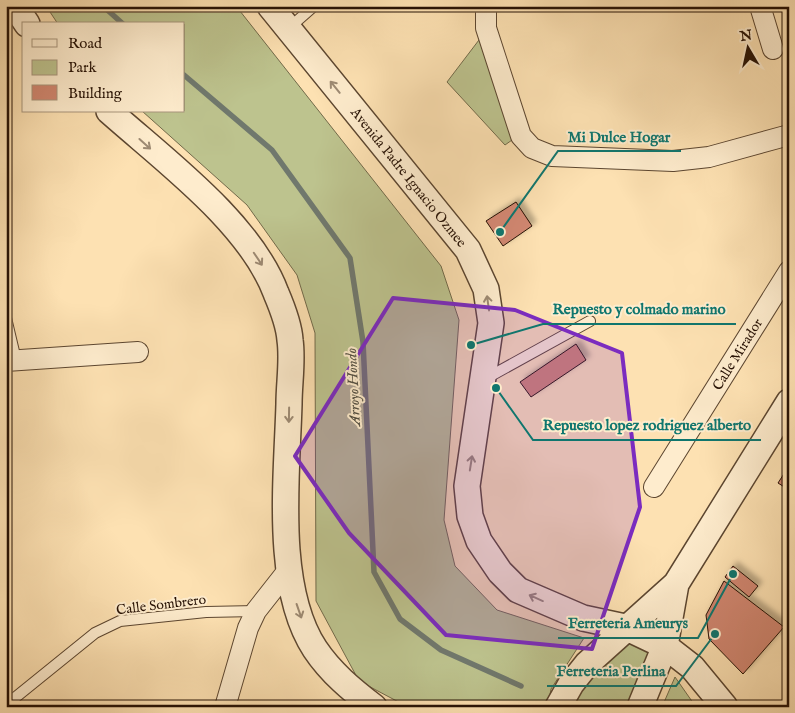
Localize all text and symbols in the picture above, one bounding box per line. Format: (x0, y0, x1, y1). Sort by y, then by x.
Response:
legend (22, 22, 185, 112)
north arrow (722, 22, 772, 72)
text: N (738, 26, 754, 46)
text: Road (68, 34, 103, 53)
text: Park (68, 58, 98, 77)
one-way arrow (330, 80, 341, 93)
text: Building (68, 84, 123, 103)
street label: Avenida Padre Ignacio Ozmee (346, 103, 471, 252)
callout: Mi Dulce Hogar (558, 121, 681, 151)
text: Mi Dulce Hogar (568, 128, 671, 147)
one-way arrow (138, 138, 151, 149)
one-way arrow (253, 252, 263, 266)
callout: Repuesto y colmado marino (543, 294, 736, 324)
one-way arrow (483, 295, 493, 311)
text: Repuesto y colmado marino (552, 300, 726, 319)
street label: Calle Mirador (709, 315, 767, 394)
water label: Arroyo Hondo (342, 348, 365, 428)
one-way arrow (284, 406, 294, 423)
callout: Repuesto lopez rodriguez alberto (533, 410, 761, 440)
text: Repuesto lopez rodriguez alberto (543, 416, 751, 435)
one-way arrow (466, 456, 476, 472)
street label: Calle Sombrero (115, 591, 207, 619)
one-way arrow (529, 593, 544, 603)
one-way arrow (295, 603, 304, 618)
callout: Ferreteria Ameurys (558, 608, 698, 638)
text: Ferreteria Ameurys (568, 614, 689, 633)
callout: Ferreteria Perlina (547, 656, 676, 686)
text: Ferreteria Perlina (557, 662, 666, 681)

